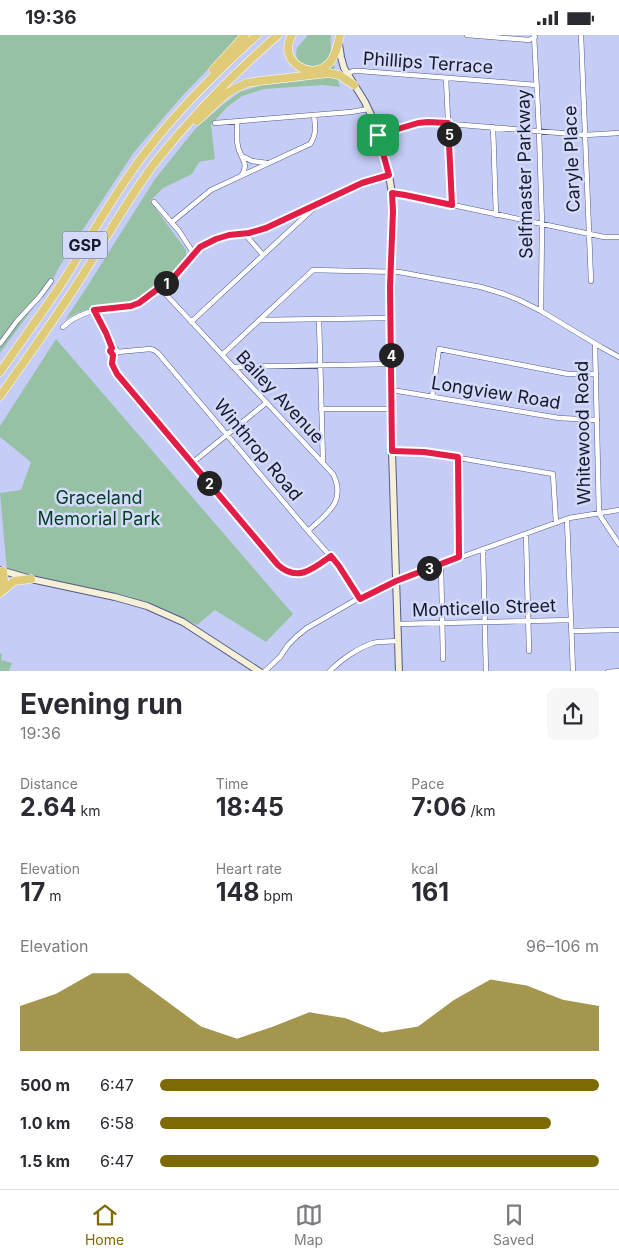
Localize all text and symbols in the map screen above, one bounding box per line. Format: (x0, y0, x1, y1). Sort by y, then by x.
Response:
text: 19:36 (25, 6, 76, 29)
street label: Phillips Terrace (362, 47, 494, 78)
street label: Selfmaster Parkway (513, 89, 536, 259)
street label: Caryle Place (559, 105, 584, 213)
pin (357, 114, 399, 156)
icon: arrive (364, 121, 392, 149)
pin: 5 (436, 121, 462, 147)
text: 5 (445, 126, 454, 143)
road number: GSP (62, 231, 108, 259)
pin: 1 (154, 271, 178, 295)
text: 1 (163, 275, 170, 292)
pin: 4 (378, 343, 404, 367)
street label: Bailey Avenue (232, 346, 329, 447)
text: 4 (387, 347, 396, 364)
street label: Whitewood Road (571, 361, 594, 505)
street label: Longview Road (430, 372, 562, 413)
street label: Winthrop Road (210, 395, 307, 505)
pin: 2 (196, 471, 222, 495)
text: 2 (205, 475, 214, 492)
park label: Graceland Memorial Park (38, 487, 161, 529)
pin: 3 (416, 555, 442, 581)
text: 3 (425, 560, 434, 577)
street label: Monticello Street (412, 594, 556, 621)
text: Evening run (20, 687, 183, 721)
button: share (547, 688, 599, 740)
text: 19:36 (20, 723, 61, 743)
text: Distance (20, 775, 78, 792)
text: Time (216, 775, 249, 792)
text: Pace (411, 775, 444, 792)
text: 2.64 (20, 792, 77, 822)
text: 18:45 (216, 792, 284, 822)
text: 7:06 (411, 792, 466, 822)
text: km (77, 802, 100, 819)
text: /km (466, 802, 495, 819)
text: Elevation (20, 860, 80, 877)
text: Heart rate (216, 860, 282, 877)
text: kcal (411, 860, 438, 877)
text: 17 (20, 877, 45, 907)
text: 148 (216, 877, 260, 907)
text: 161 (411, 877, 449, 907)
text: m (45, 887, 62, 904)
text: bpm (260, 887, 293, 904)
text: Elevation (20, 936, 89, 956)
text: 96–106 m (526, 936, 599, 956)
text: 500 m (20, 1075, 70, 1095)
text: 6:47 (100, 1075, 134, 1095)
text: 1.0 km (20, 1113, 70, 1133)
text: 6:58 (100, 1113, 134, 1133)
text: 1.5 km (20, 1151, 70, 1171)
text: 6:47 (100, 1151, 134, 1171)
tab: Home (85, 1201, 124, 1248)
tab: Map (294, 1201, 323, 1248)
tab: Saved (493, 1201, 534, 1248)

